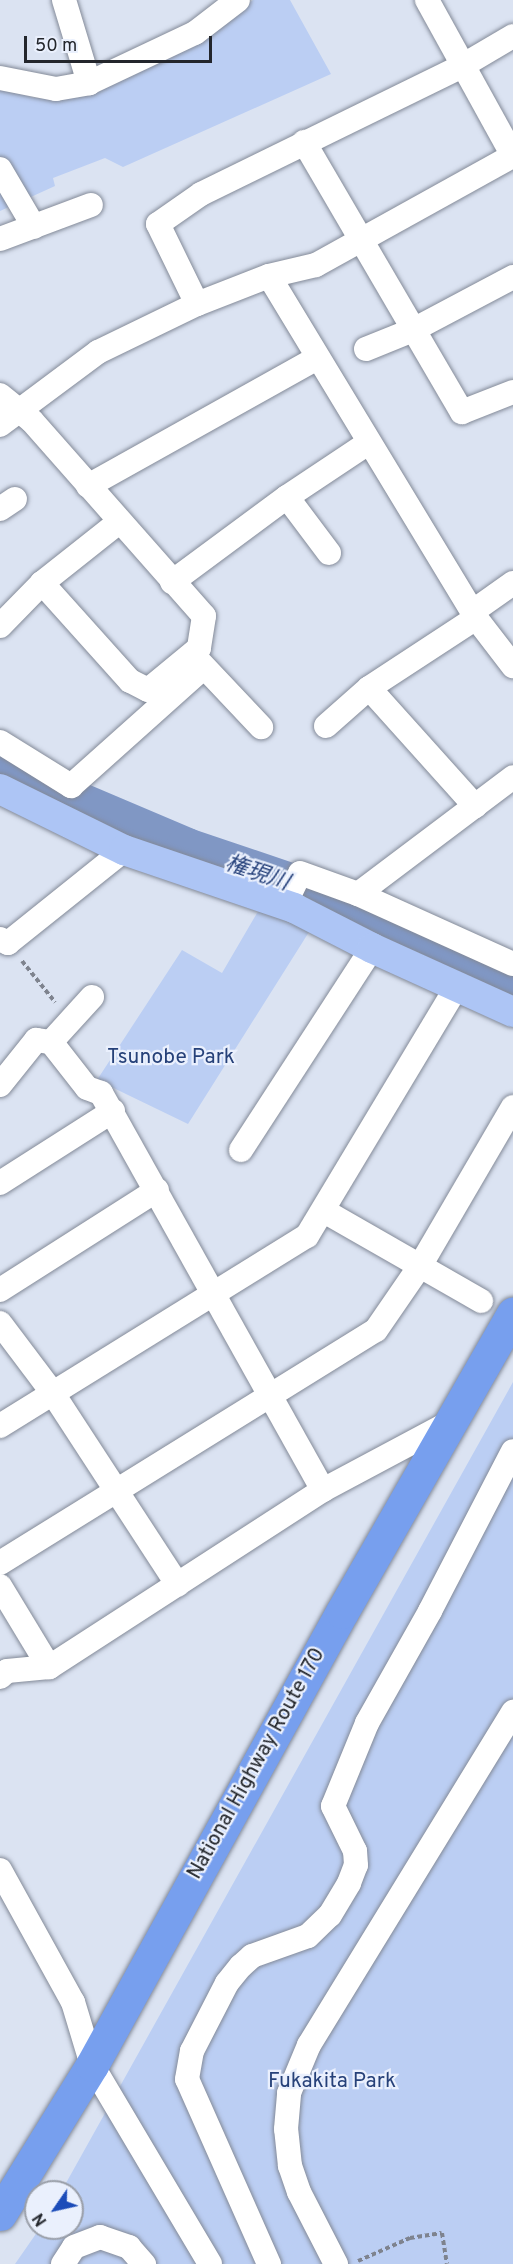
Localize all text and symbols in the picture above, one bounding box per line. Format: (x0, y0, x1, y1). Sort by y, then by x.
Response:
scale bar (27, 24, 214, 62)
text: 50 m (35, 35, 77, 58)
water label: 権現川 (222, 851, 292, 897)
park label: Tsunobe Park (107, 1045, 235, 1071)
street label: National Highway Route 170 (183, 1644, 331, 1884)
park label: Fukakita Park (268, 2069, 396, 2095)
north arrow (24, 2180, 84, 2240)
text: N (29, 2209, 52, 2229)

